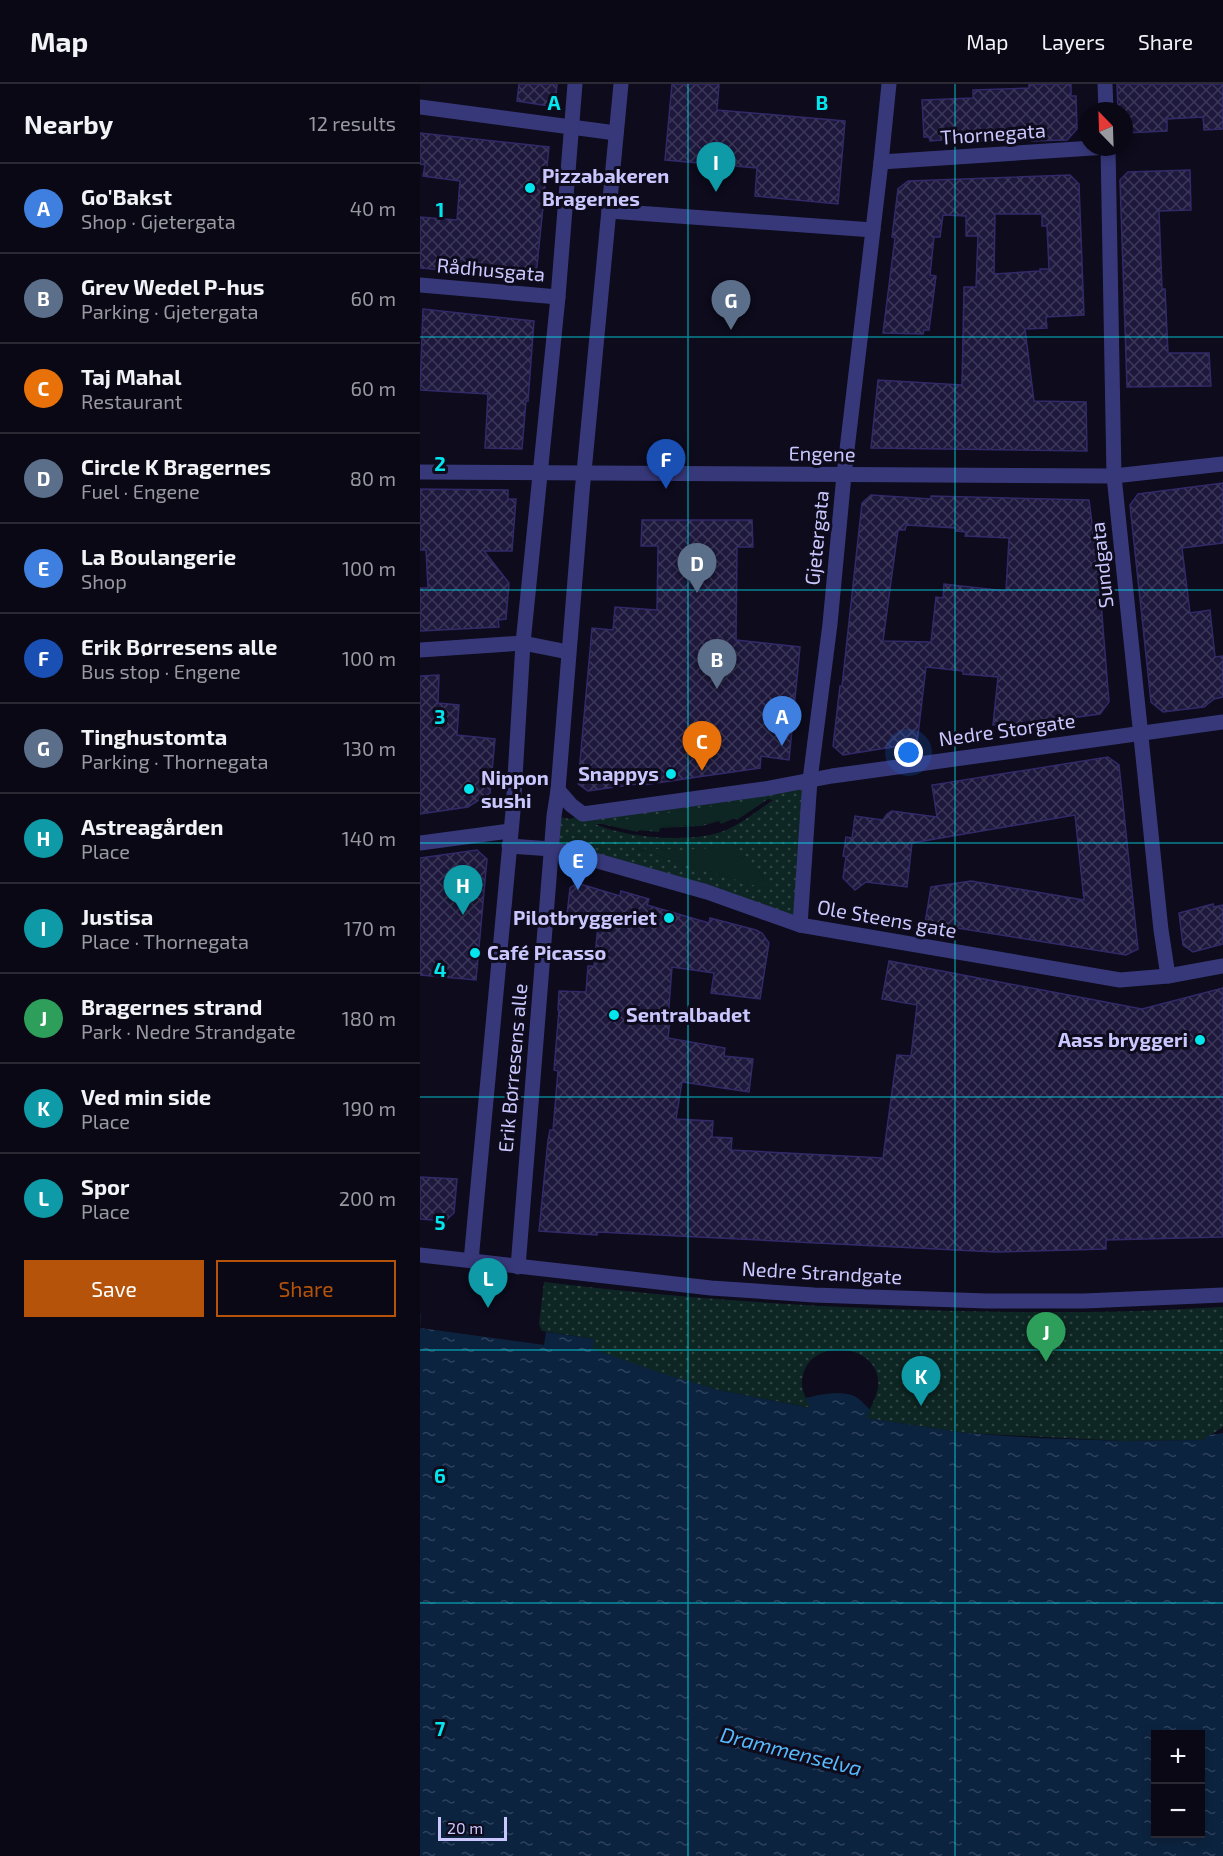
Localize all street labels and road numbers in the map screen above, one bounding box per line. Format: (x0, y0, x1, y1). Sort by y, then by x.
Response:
street label: Thornegata (939, 117, 1046, 149)
street label: Rådhusgata (436, 252, 546, 286)
street label: Engene (788, 440, 856, 466)
street label: Gjetergata (799, 489, 833, 587)
street label: Sundgata (1085, 521, 1117, 609)
street label: Nedre Storgate (937, 708, 1077, 750)
street label: Ole Steens gate (815, 894, 959, 942)
street label: Erik Børresens alle (493, 982, 531, 1153)
street label: Nedre Strandgate (741, 1256, 903, 1288)

